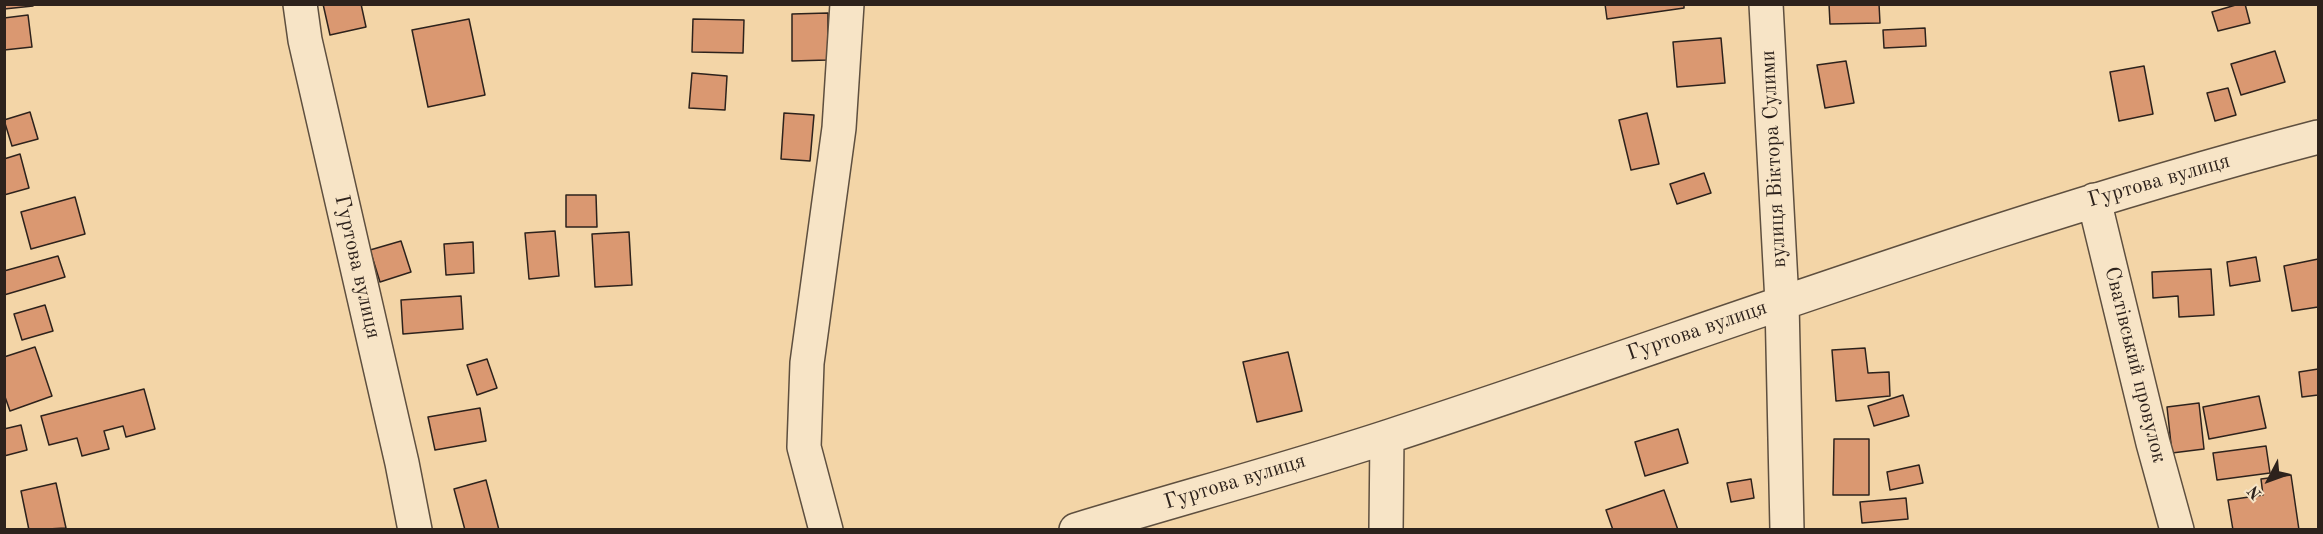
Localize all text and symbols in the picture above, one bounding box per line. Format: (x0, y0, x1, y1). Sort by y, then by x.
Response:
street label: вулиця Віктора Сулими (1756, 50, 1792, 268)
street label: Гуртова вулиця (2085, 149, 2233, 213)
street label: Гуртова вулиця (328, 193, 386, 341)
street label: Сватівський провулок (2098, 264, 2172, 466)
street label: Гуртова вулиця (1624, 295, 1770, 367)
street label: Гуртова вулиця (1161, 449, 1309, 515)
north arrow (2239, 450, 2299, 510)
text: N (2245, 482, 2265, 502)

